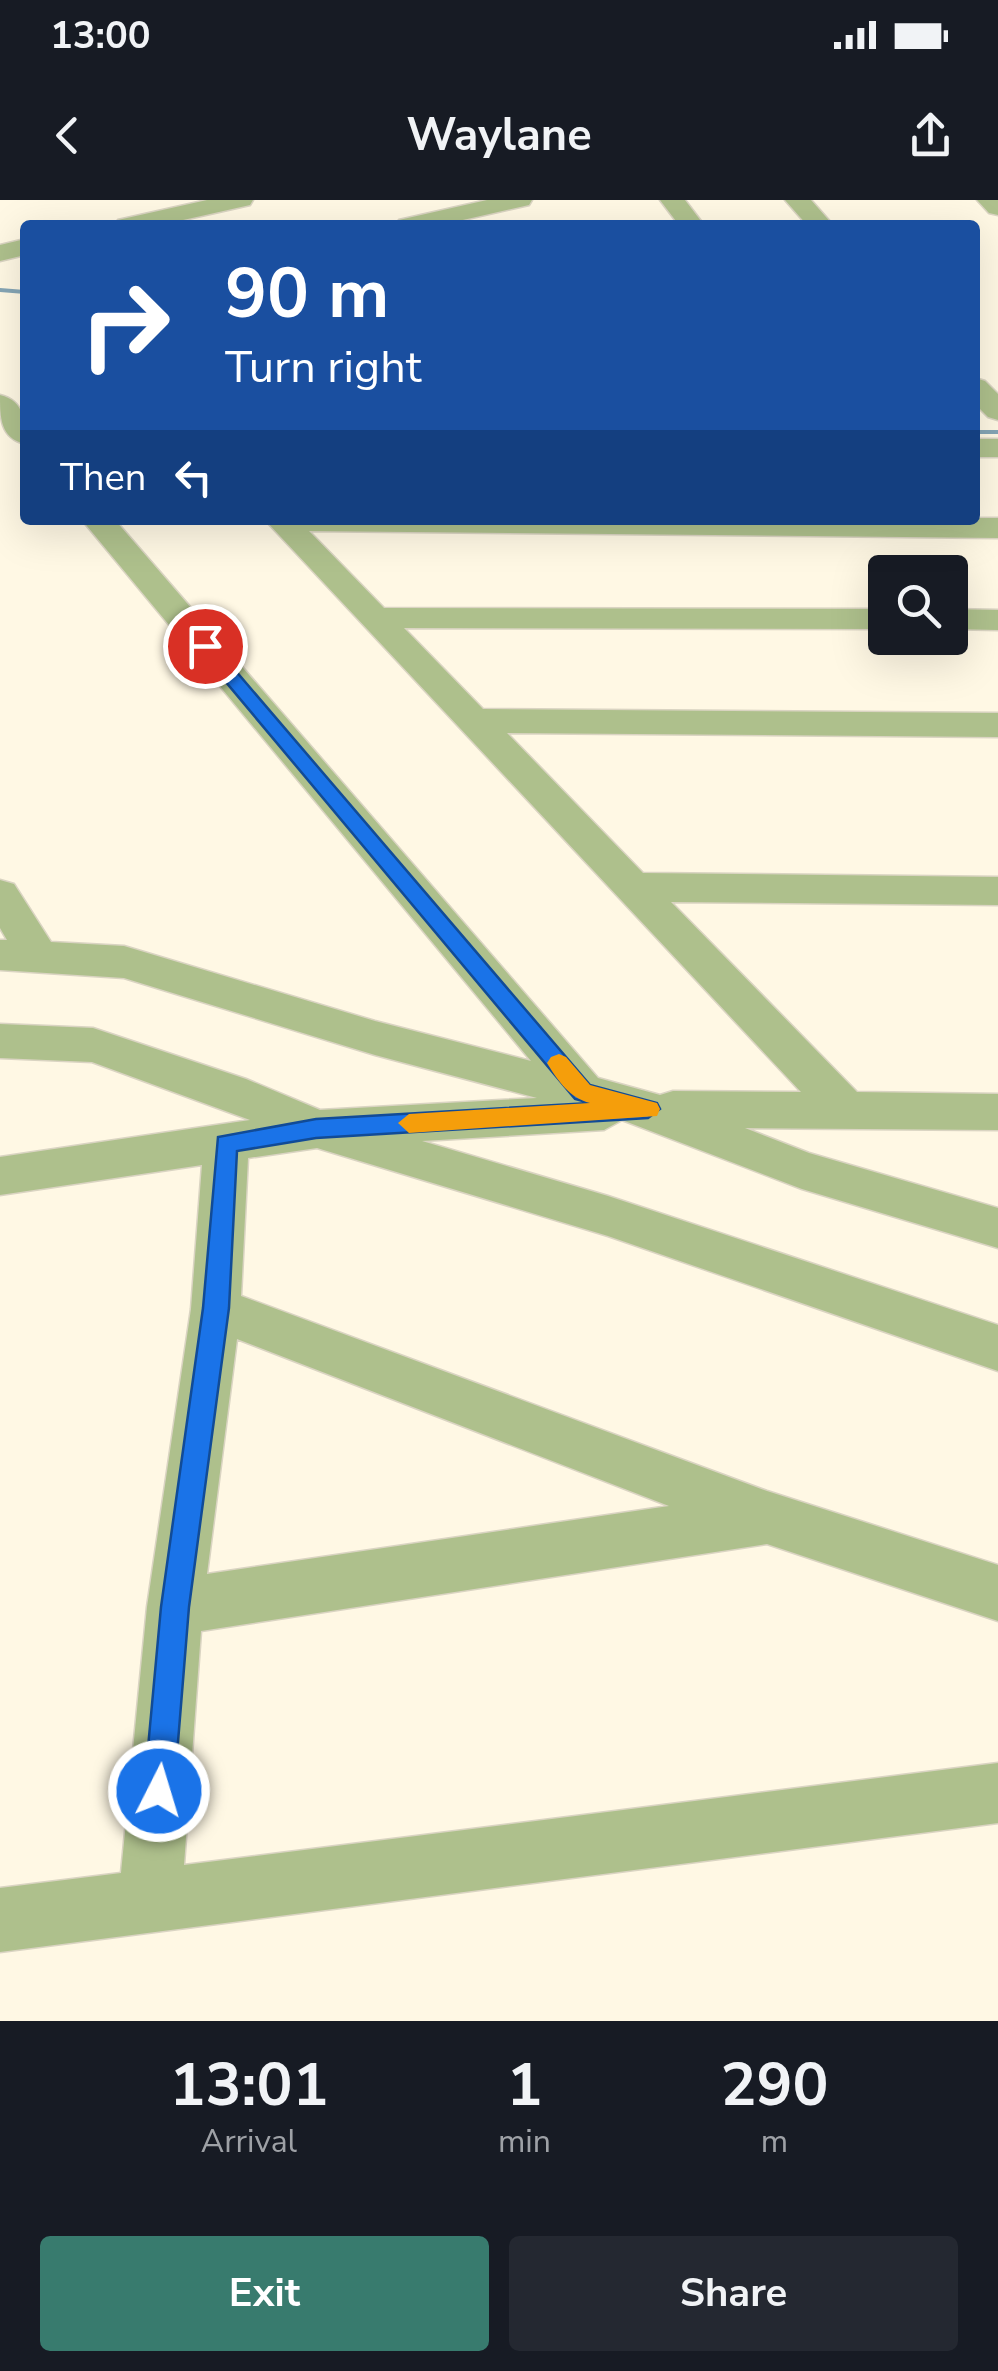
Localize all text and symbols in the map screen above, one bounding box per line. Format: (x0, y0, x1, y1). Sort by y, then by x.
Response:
text: 13:00 (50, 10, 151, 61)
text: Waylane (406, 105, 592, 166)
icon: back (40, 108, 95, 163)
icon: share (903, 108, 958, 163)
text: 90 m (225, 246, 389, 342)
icon: right (60, 260, 190, 390)
text: Turn right (225, 337, 422, 398)
icon: left (166, 450, 221, 505)
text: Then (60, 452, 146, 503)
map controls (868, 555, 968, 655)
button: search (868, 555, 968, 655)
pin (163, 604, 248, 689)
icon: arrive (178, 619, 233, 674)
position arrow (107, 1739, 211, 1843)
text: 13:01 (170, 2044, 328, 2126)
text: 1 (506, 2044, 542, 2126)
text: 290 (720, 2044, 828, 2126)
text: Arrival (201, 2120, 297, 2163)
text: min (498, 2120, 551, 2163)
text: m (761, 2120, 788, 2163)
button: Exit (40, 2236, 489, 2351)
button: Share (509, 2236, 958, 2351)

